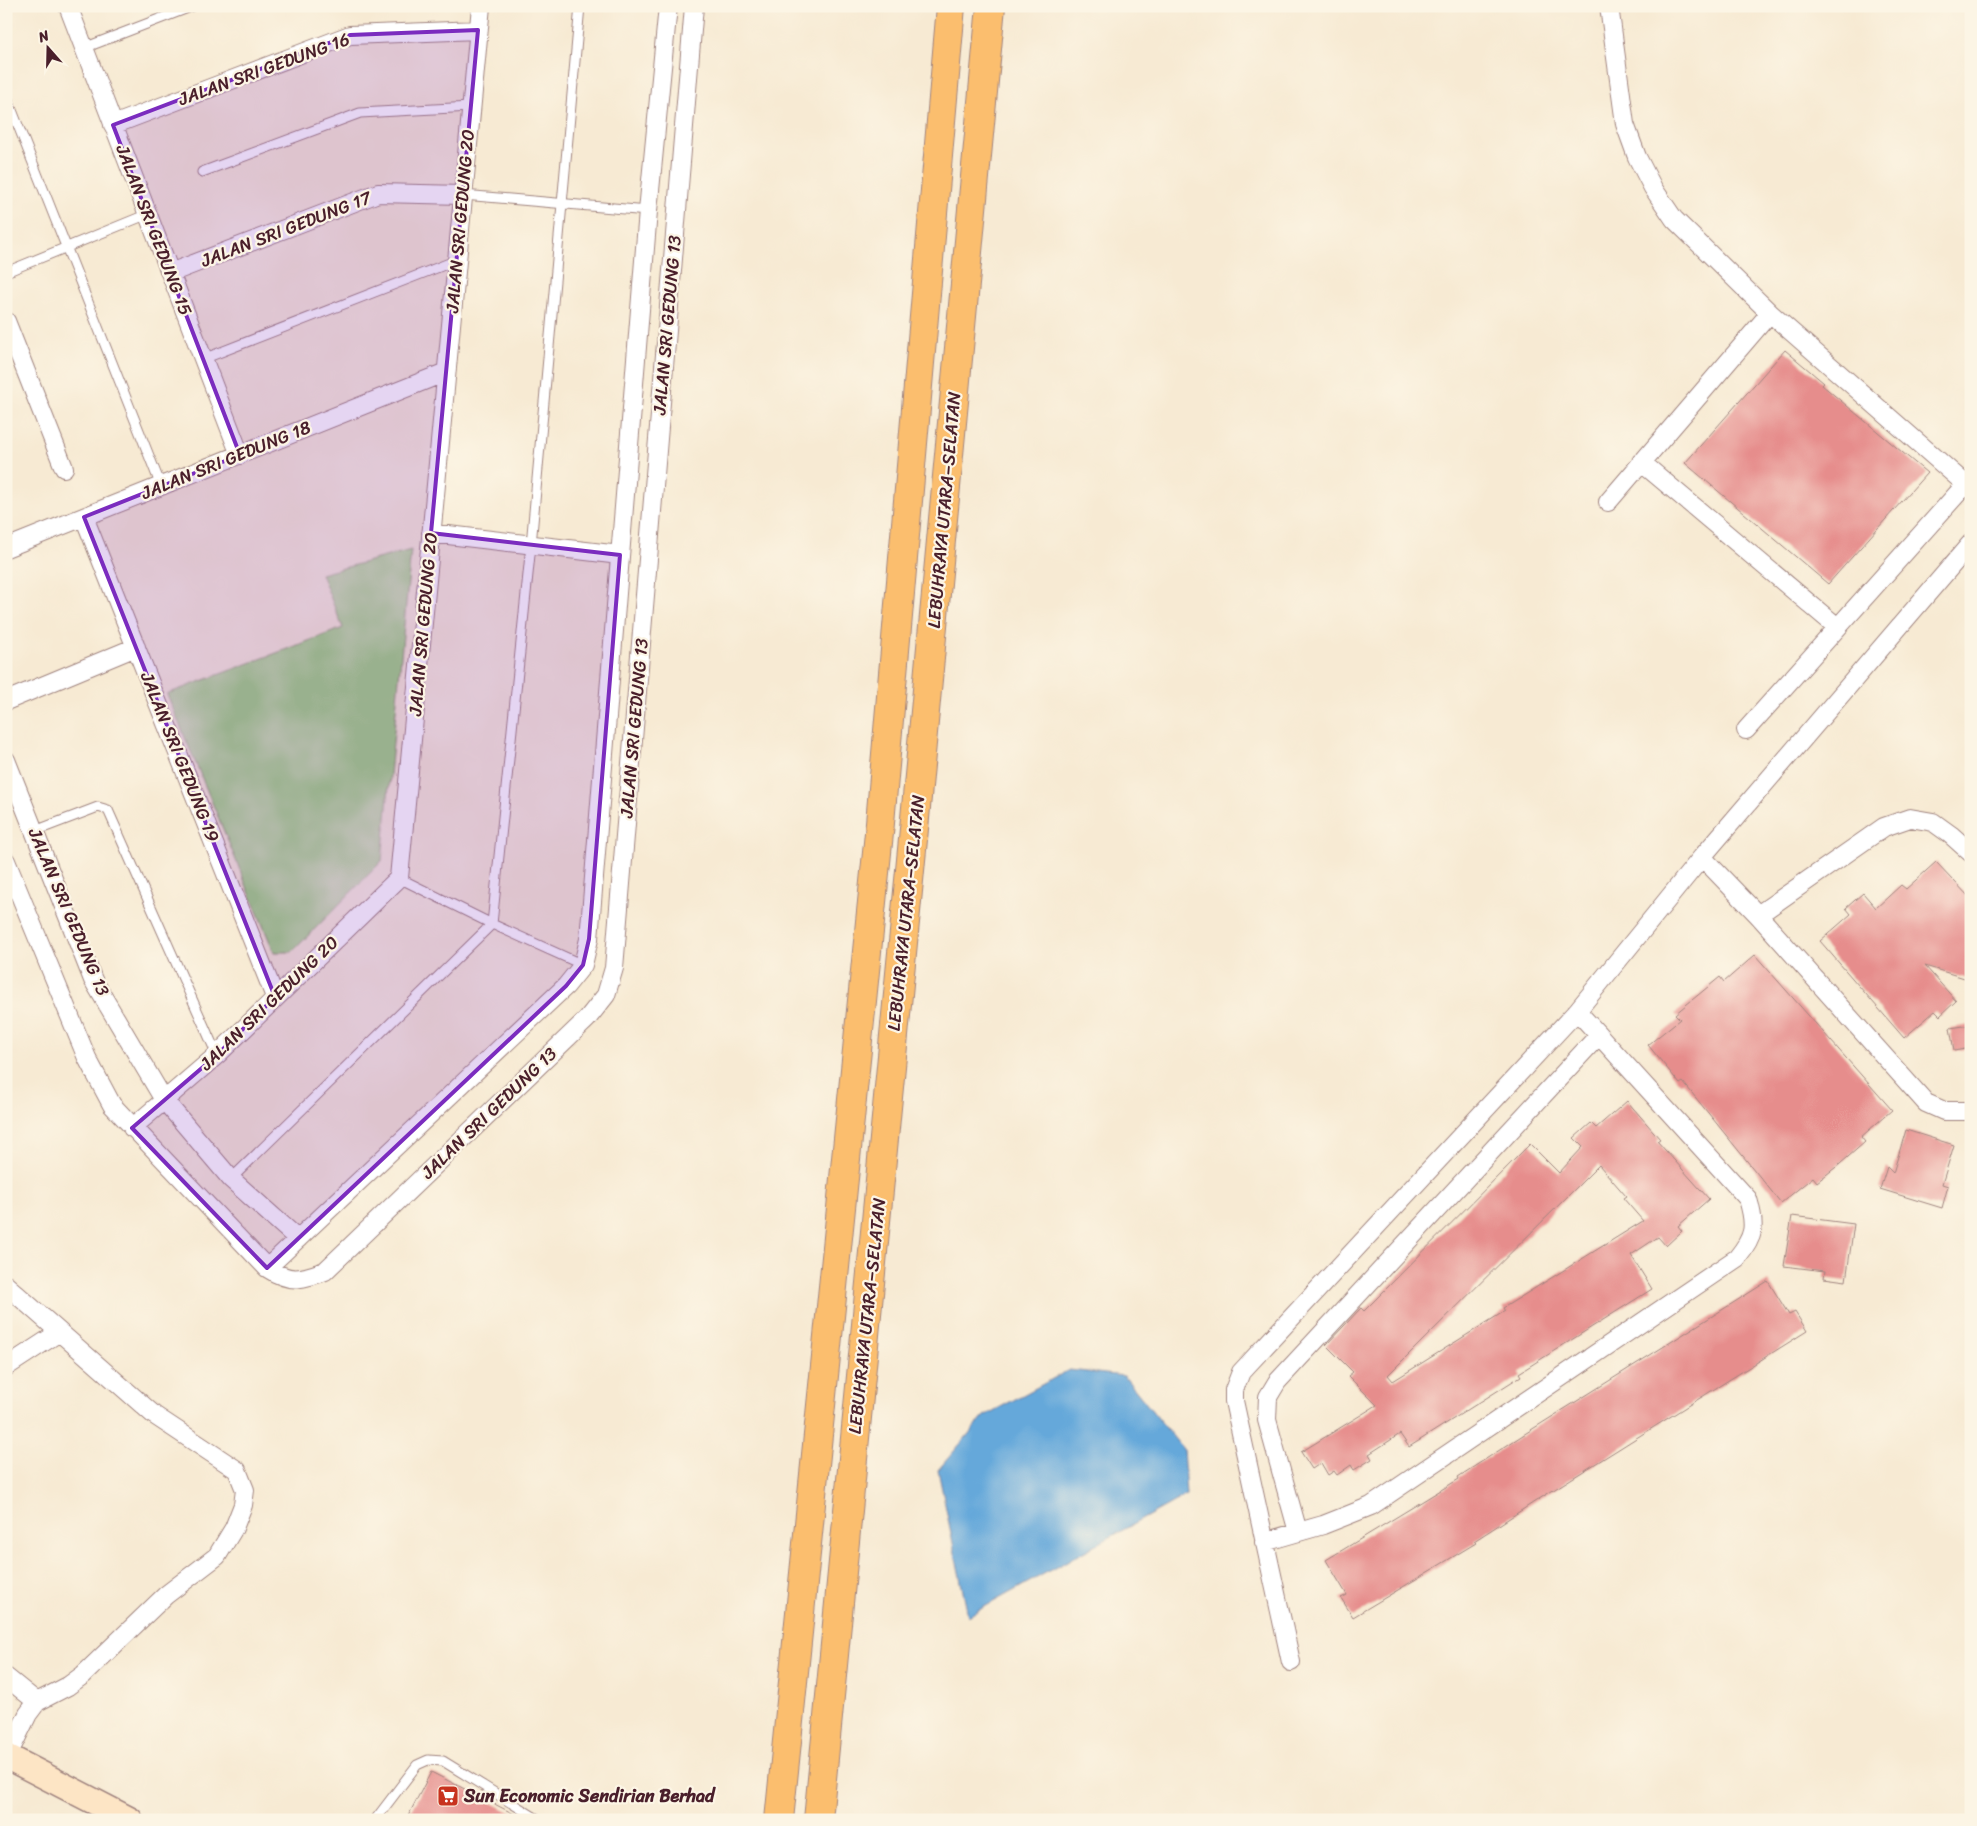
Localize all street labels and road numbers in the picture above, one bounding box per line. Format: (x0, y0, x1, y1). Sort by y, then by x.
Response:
street label: JALAN SRI GEDUNG 16 (173, 23, 354, 115)
street label: JALAN SRI GEDUNG 20 (436, 128, 484, 315)
street label: JALAN SRI GEDUNG 15 (106, 139, 201, 320)
street label: JALAN SRI GEDUNG 17 (195, 181, 378, 277)
street label: JALAN SRI GEDUNG 13 (643, 234, 691, 417)
street label: LEBUHRAYA UTARA–SELATAN (918, 390, 970, 630)
street label: JALAN SRI GEDUNG 18 (135, 411, 316, 509)
street label: JALAN SRI GEDUNG 20 (399, 531, 447, 718)
street label: JALAN SRI GEDUNG 13 (610, 637, 658, 820)
street label: JALAN SRI GEDUNG 19 (131, 666, 229, 847)
street label: LEBUHRAYA UTARA–SELATAN (878, 793, 934, 1033)
street label: JALAN SRI GEDUNG 13 (19, 822, 119, 1001)
street label: JALAN SRI GEDUNG 20 (191, 928, 346, 1079)
street label: JALAN SRI GEDUNG 13 (412, 1039, 565, 1188)
street label: LEBUHRAYA UTARA–SELATAN (839, 1196, 895, 1436)

